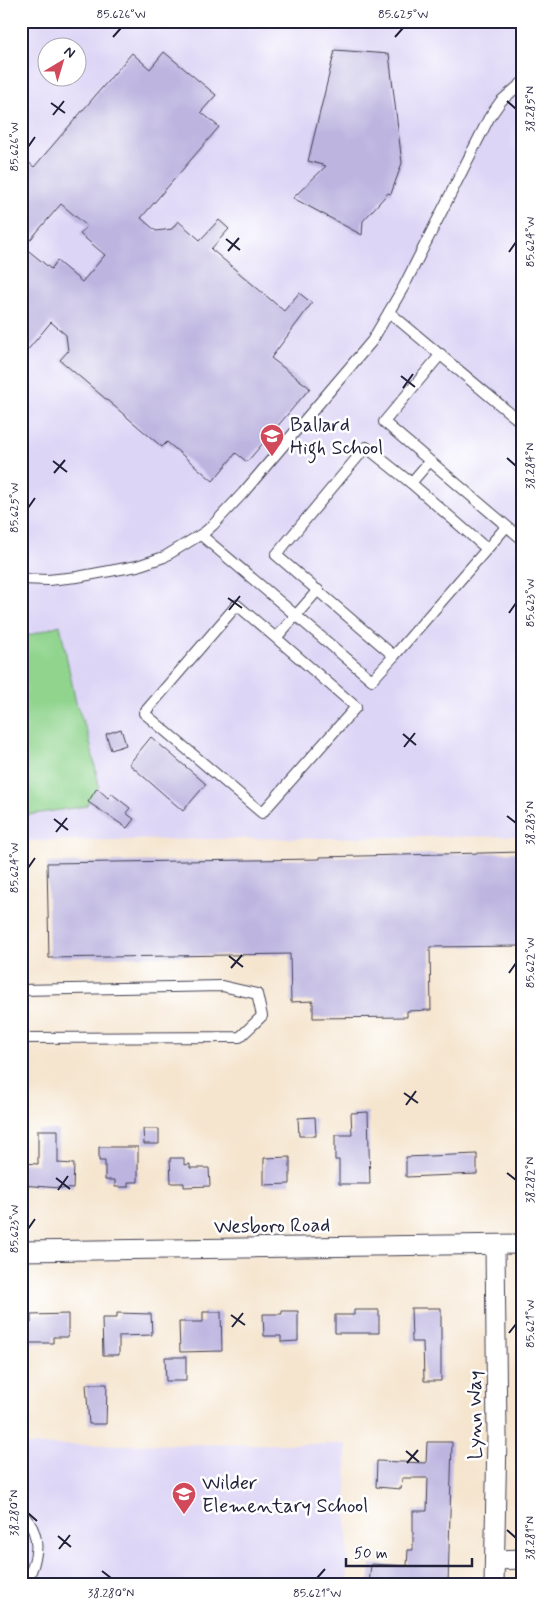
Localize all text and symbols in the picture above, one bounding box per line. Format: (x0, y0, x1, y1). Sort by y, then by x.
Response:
text: 85.626°W (96, 7, 146, 23)
text: 85.625°W (378, 7, 428, 23)
north arrow (38, 38, 88, 88)
text: N (60, 43, 79, 63)
text: 38.285°N (523, 86, 539, 132)
text: 85.626°W (7, 122, 23, 172)
text: 85.624°W (523, 217, 539, 267)
place label: Ballard High School (290, 412, 383, 464)
school or university icon: Ballard High School (259, 423, 285, 457)
text: 38.284°N (523, 443, 539, 489)
text: 85.625°W (7, 483, 23, 533)
text: 85.623°W (523, 579, 539, 627)
text: 38.283°N (523, 801, 539, 845)
text: 85.624°W (7, 843, 23, 893)
text: 85.622°W (523, 938, 539, 988)
text: 38.282°N (523, 1157, 539, 1203)
text: 85.623°W (7, 1205, 23, 1253)
street label: Wesboro Road (214, 1212, 330, 1241)
text: 85.621°W (523, 1300, 539, 1348)
street label: Lynn Way (462, 1371, 489, 1459)
place label: Wilder Elementary School (202, 1470, 368, 1520)
school or university icon: Wilder Elementary School (171, 1481, 197, 1515)
text: 38.280°N (7, 1490, 23, 1536)
text: 38.281°N (523, 1516, 539, 1560)
scale bar (346, 1536, 473, 1568)
text: 50 m (354, 1544, 388, 1564)
text: 38.280°N (88, 1586, 134, 1602)
text: 85.621°W (293, 1586, 341, 1602)

